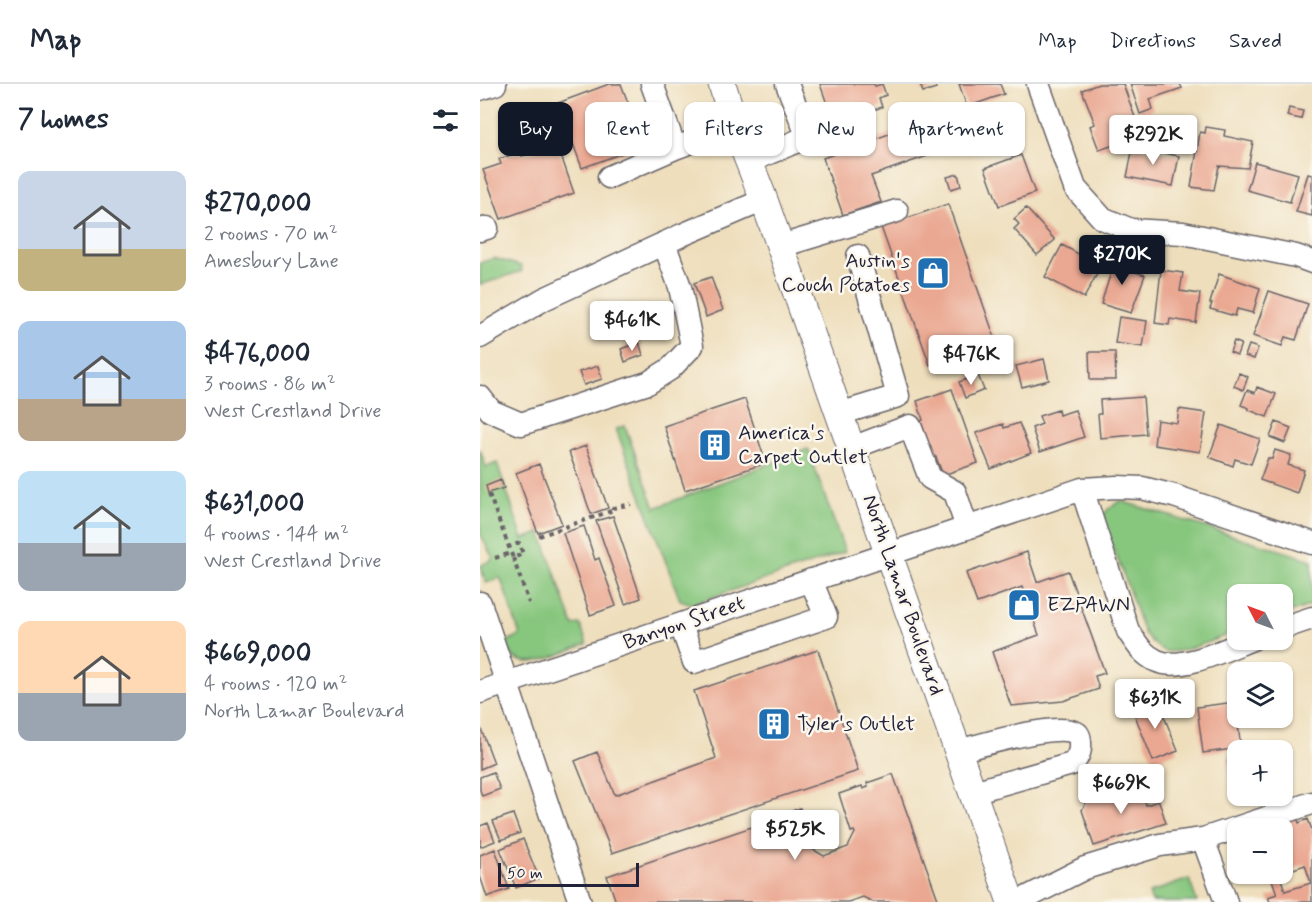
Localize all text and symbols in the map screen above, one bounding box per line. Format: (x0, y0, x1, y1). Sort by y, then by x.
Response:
text: Map (30, 23, 81, 60)
text: Map (1038, 27, 1077, 55)
text: Directions (1110, 27, 1196, 55)
text: Saved (1229, 27, 1282, 55)
chip: Buy (498, 102, 573, 156)
chip: Rent (585, 102, 672, 156)
chip: Filters (684, 102, 784, 156)
chip: New (796, 102, 876, 156)
chip: Apartment (888, 102, 1025, 156)
text: 7 homes (18, 103, 109, 137)
icon: filters (429, 104, 462, 137)
pin: $292K (1111, 115, 1195, 166)
text: $292K (1123, 121, 1183, 148)
text: $270,000 (204, 187, 311, 221)
icon: home (66, 195, 138, 267)
text: 2 rooms · 70 m² (204, 221, 338, 248)
pin: $270K (1080, 235, 1164, 286)
text: $270K (1093, 241, 1151, 268)
place label: Austin's Couch Potatoes (782, 247, 910, 299)
text: Amesbury Lane (204, 248, 339, 275)
shop icon: Austin's Couch Potatoes (915, 255, 951, 291)
pin: $461K (590, 301, 674, 352)
text: $461K (604, 307, 660, 334)
pin: $476K (929, 335, 1013, 386)
text: $476,000 (204, 337, 310, 371)
text: $476K (943, 341, 1000, 368)
icon: home (66, 345, 138, 417)
text: 3 rooms · 86 m² (204, 371, 336, 398)
text: West Crestland Drive (204, 398, 382, 425)
place label: America's Carpet Outlet (738, 419, 868, 471)
building icon: America's Carpet Outlet (697, 427, 733, 463)
text: $631,000 (204, 487, 304, 521)
street label: North Lamar Boulevard (856, 491, 950, 699)
icon: home (66, 495, 138, 567)
text: 4 rooms · 144 m² (204, 521, 349, 548)
text: West Crestland Drive (204, 548, 382, 575)
north arrow (1227, 584, 1293, 650)
map controls (1227, 584, 1293, 884)
shop icon: EZPAWN (1006, 587, 1042, 623)
street label: Banyon Street (619, 589, 749, 657)
place label: EZPAWN (1047, 591, 1130, 619)
text: $669,000 (204, 637, 311, 671)
icon: home (66, 645, 138, 717)
button: layers (1227, 662, 1293, 728)
text: 4 rooms · 120 m² (204, 671, 347, 698)
pin: $631K (1113, 679, 1197, 730)
text: $631K (1129, 685, 1181, 712)
text: North Lamar Boulevard (204, 698, 404, 725)
building icon: Tyler's Outlet (756, 706, 792, 742)
place label: Tyler's Outlet (797, 710, 915, 738)
button: + (1227, 740, 1293, 806)
pin: $669K (1079, 764, 1163, 815)
text: $669K (1092, 770, 1150, 797)
pin: $525K (753, 810, 837, 861)
text: $525K (765, 816, 825, 843)
button: − (1227, 818, 1293, 884)
scale bar (498, 860, 639, 888)
text: 50 m (507, 863, 543, 884)

